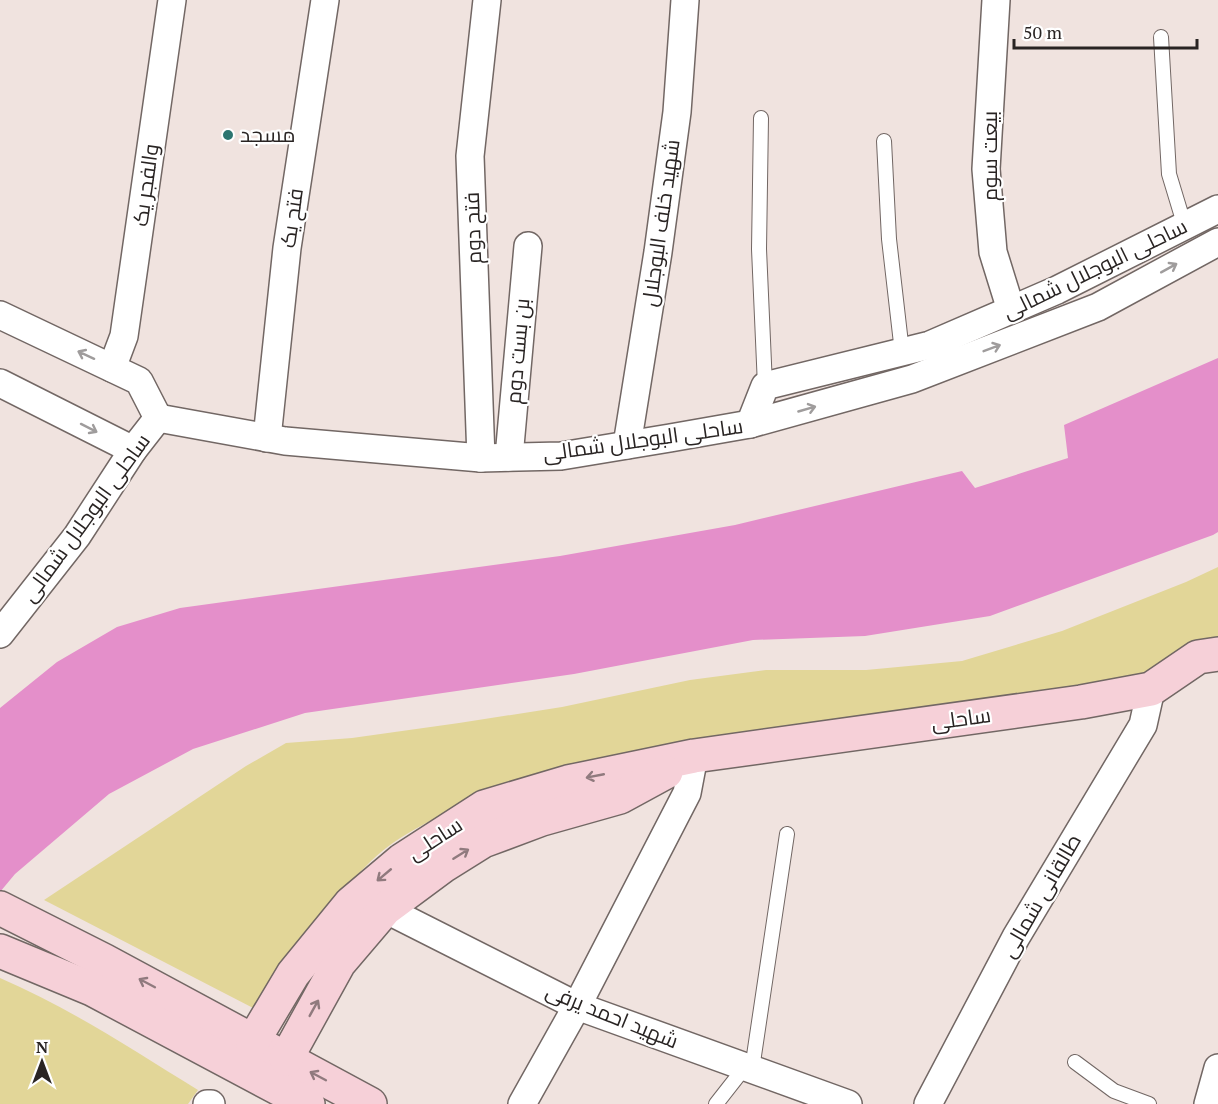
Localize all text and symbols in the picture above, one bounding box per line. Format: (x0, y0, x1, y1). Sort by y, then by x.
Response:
scale bar (1014, 12, 1197, 50)
text: 50 m (1023, 20, 1063, 44)
street label: بیعت سوم (975, 111, 1004, 201)
place label: مسجد (240, 120, 295, 148)
marker: مسجد (221, 128, 235, 142)
street label: شهید خلف البوجلال (634, 137, 686, 308)
street label: والفجر یک (125, 142, 165, 228)
street label: فتح یک (273, 186, 310, 250)
street label: فتح دوم (457, 192, 488, 264)
street label: ساحلی البوجلال شمالی (998, 211, 1191, 325)
one-way arrow (1160, 262, 1177, 274)
street label: بن بست دوم (498, 297, 537, 405)
one-way arrow (982, 342, 1001, 353)
one-way arrow (78, 349, 96, 361)
one-way arrow (797, 403, 816, 414)
street label: ساحلی البوجلال شمالی (541, 411, 745, 467)
one-way arrow (80, 423, 98, 434)
street label: ساحلی البوجلال شمالی (15, 427, 156, 607)
street label: ساحلی (929, 700, 993, 736)
one-way arrow (586, 771, 606, 782)
street label: ساحلی (402, 810, 467, 866)
street label: طالقانی شمالی (993, 829, 1087, 962)
one-way arrow (452, 848, 469, 860)
one-way arrow (376, 869, 392, 882)
street label: شهید احمد یرفی (542, 976, 683, 1054)
one-way arrow (138, 977, 156, 988)
one-way arrow (309, 999, 320, 1017)
north arrow (12, 1032, 72, 1092)
text: N (36, 1036, 48, 1058)
one-way arrow (310, 1070, 327, 1082)

